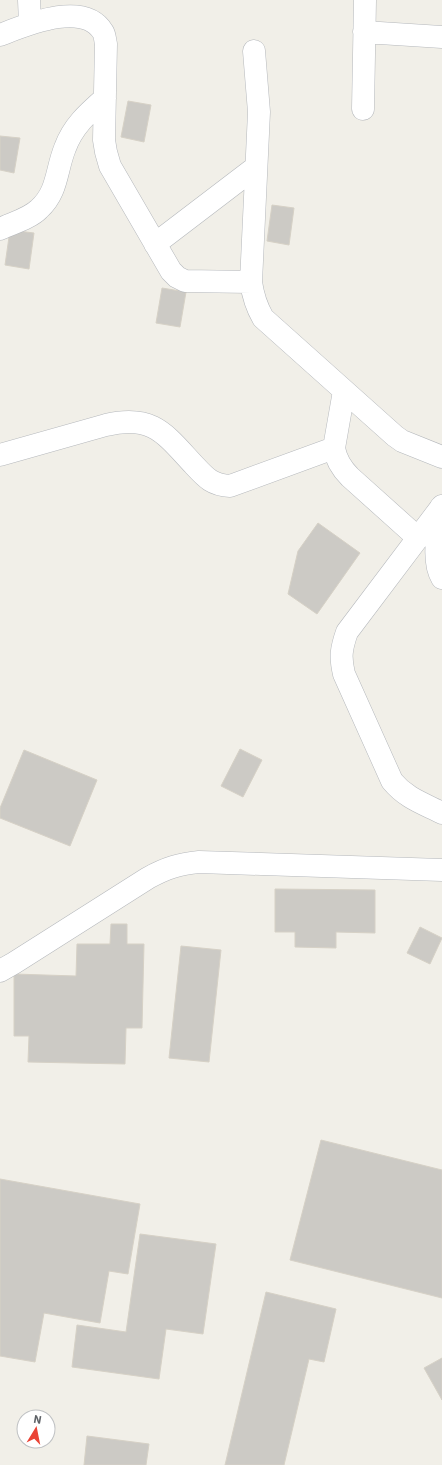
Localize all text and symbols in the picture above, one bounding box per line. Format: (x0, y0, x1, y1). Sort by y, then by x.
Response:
north arrow (16, 1409, 56, 1449)
text: N (33, 1412, 43, 1427)

